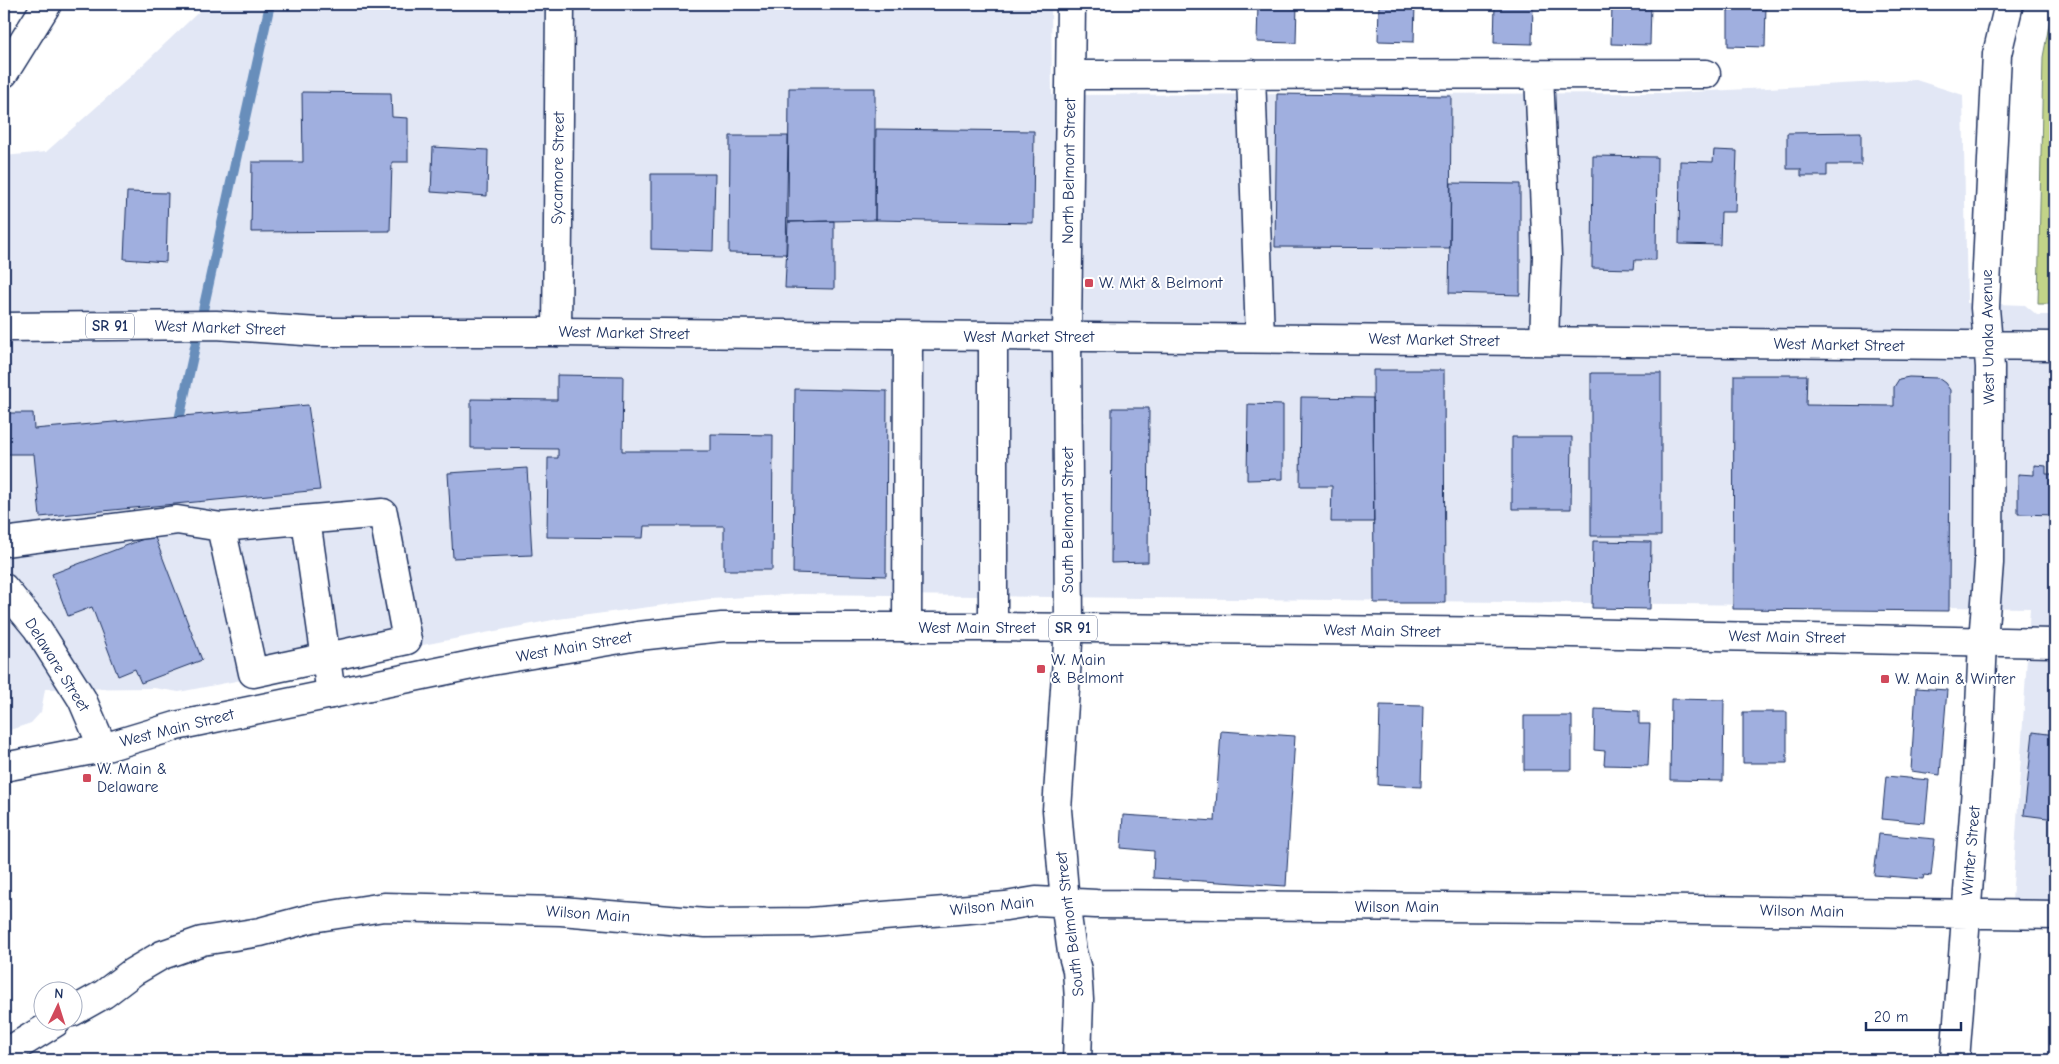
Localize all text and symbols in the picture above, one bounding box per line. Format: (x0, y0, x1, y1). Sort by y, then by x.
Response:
street label: North Belmont Street (1059, 98, 1079, 244)
street label: Sycamore Street (548, 111, 568, 225)
street label: West Unaka Avenue (1978, 269, 1998, 405)
place label: W. Mkt & Belmont (1099, 274, 1223, 292)
marker: W. Mkt & Belmont (1083, 277, 1095, 289)
road number: SR 91 (86, 314, 134, 338)
street label: West Market Street (154, 317, 286, 339)
street label: West Market Street (558, 323, 690, 343)
street label: West Market Street (964, 328, 1095, 346)
street label: West Market Street (1368, 330, 1500, 350)
street label: West Market Street (1773, 335, 1905, 355)
street label: South Belmont Street (1059, 447, 1077, 593)
street label: Delaware Street (21, 615, 93, 715)
road number: SR 91 (1049, 616, 1097, 640)
street label: West Main Street (919, 619, 1036, 637)
street label: West Main Street (1323, 621, 1441, 641)
street label: West Main Street (1728, 627, 1846, 647)
street label: West Main Street (515, 628, 634, 666)
place label: W. Main & Belmont (1051, 651, 1124, 687)
marker: W. Main & Belmont (1035, 663, 1047, 675)
place label: W. Main & Winter (1895, 670, 2016, 688)
marker: W. Main & Winter (1879, 673, 1891, 685)
street label: West Main Street (118, 705, 236, 751)
place label: W. Main & Delaware (97, 760, 167, 796)
marker: W. Main & Delaware (81, 772, 93, 784)
street label: Winter Street (1958, 805, 1984, 897)
street label: South Belmont Street (1052, 850, 1088, 998)
street label: Wilson Main (949, 893, 1035, 919)
street label: Wilson Main (1355, 898, 1439, 916)
street label: Wilson Main (1760, 901, 1844, 921)
street label: Wilson Main (545, 902, 631, 926)
north arrow (32, 982, 82, 1032)
text: N (54, 985, 64, 1002)
scale bar (1866, 999, 1962, 1031)
text: 20 m (1874, 1008, 1908, 1026)

